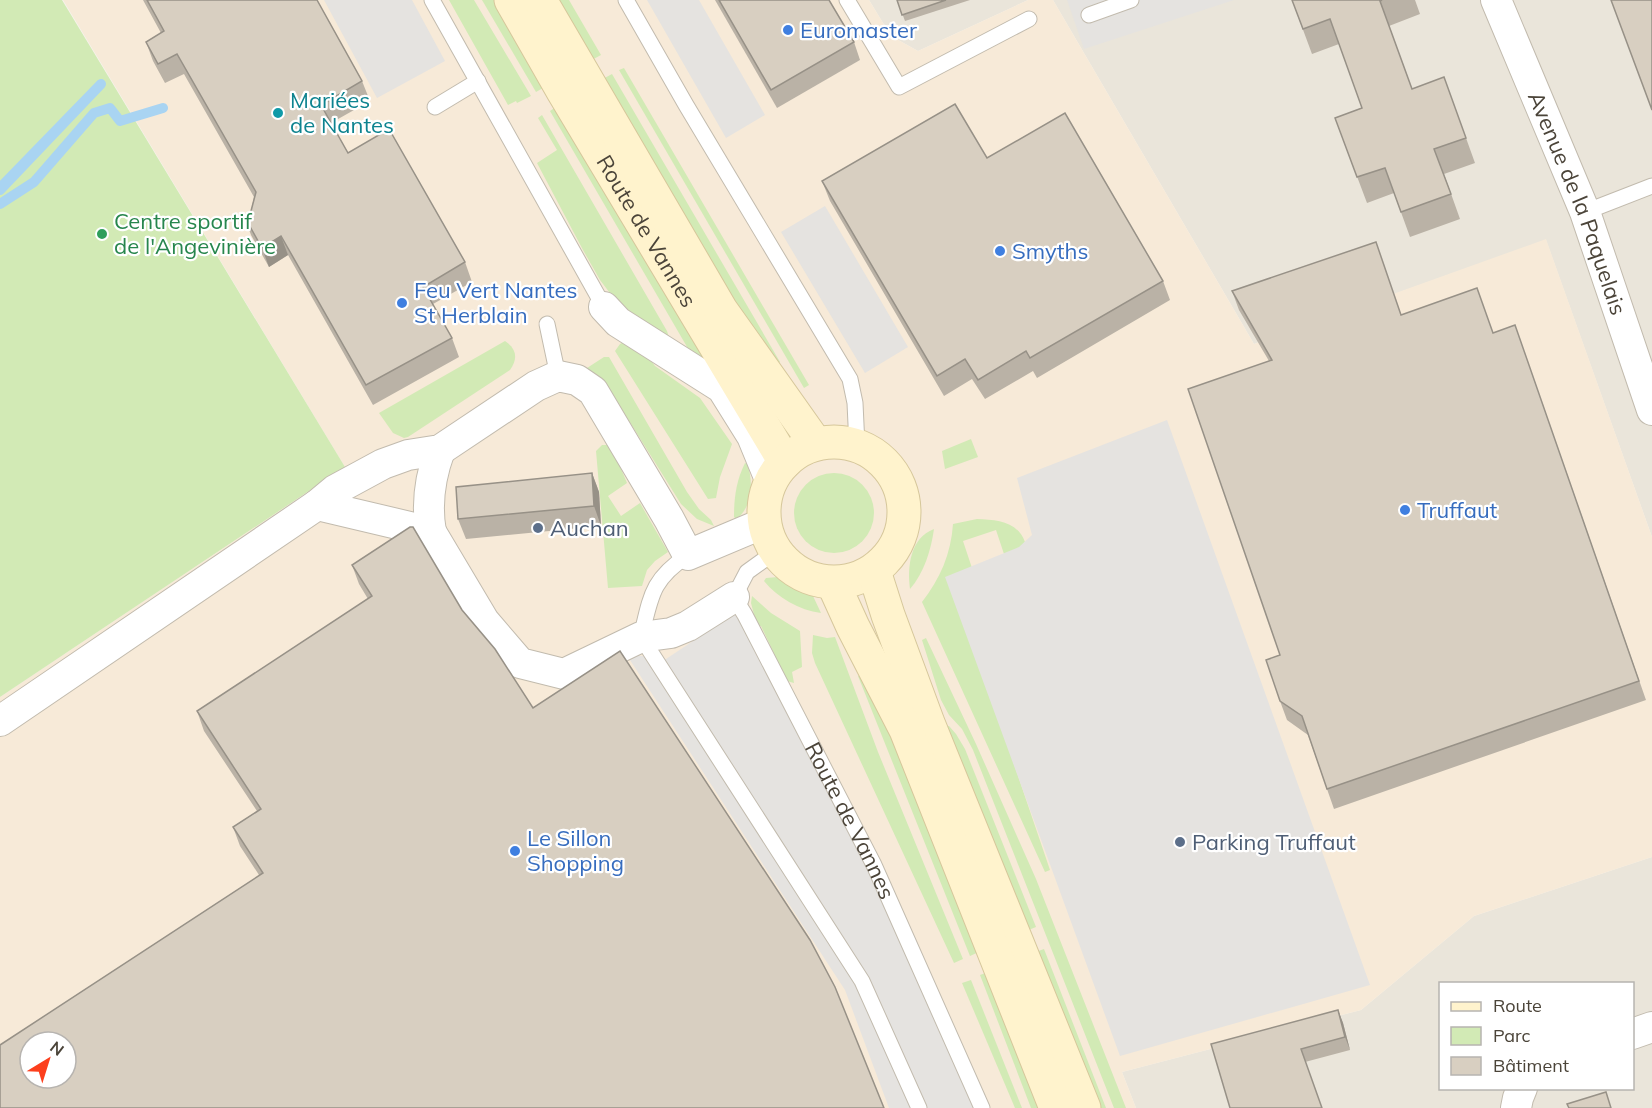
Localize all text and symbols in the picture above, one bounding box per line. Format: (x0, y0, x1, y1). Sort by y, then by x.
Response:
place label: Euromaster (800, 16, 917, 44)
marker: Euromaster (781, 23, 795, 37)
place label: Mariées de Nantes (290, 86, 394, 139)
street label: Avenue de la Paquelais (1522, 87, 1633, 318)
marker: Mariées de Nantes (271, 106, 285, 120)
street label: Route de Vannes (590, 150, 703, 312)
place label: Centre sportif de l'Angevinière (114, 207, 276, 260)
marker: Centre sportif de l'Angevinière (95, 227, 109, 241)
place label: Smyths (1012, 237, 1088, 265)
marker: Smyths (993, 244, 1007, 258)
place label: Feu Vert Nantes St Herblain (414, 276, 577, 329)
marker: Feu Vert Nantes St Herblain (395, 296, 409, 310)
place label: Truffaut (1417, 496, 1498, 524)
marker: Truffaut (1398, 503, 1412, 517)
place label: Auchan (550, 514, 629, 542)
marker: Auchan (531, 521, 545, 535)
street label: Route de Vannes (799, 737, 901, 903)
place label: Le Sillon Shopping (527, 824, 624, 877)
place label: Parking Truffaut (1192, 828, 1356, 856)
marker: Parking Truffaut (1173, 835, 1187, 849)
marker: Le Sillon Shopping (508, 844, 522, 858)
legend (1439, 982, 1634, 1090)
text: Route (1493, 994, 1542, 1017)
text: Parc (1493, 1024, 1531, 1047)
north arrow (18, 1030, 78, 1090)
text: N (46, 1037, 68, 1060)
text: Bâtiment (1493, 1054, 1569, 1077)

